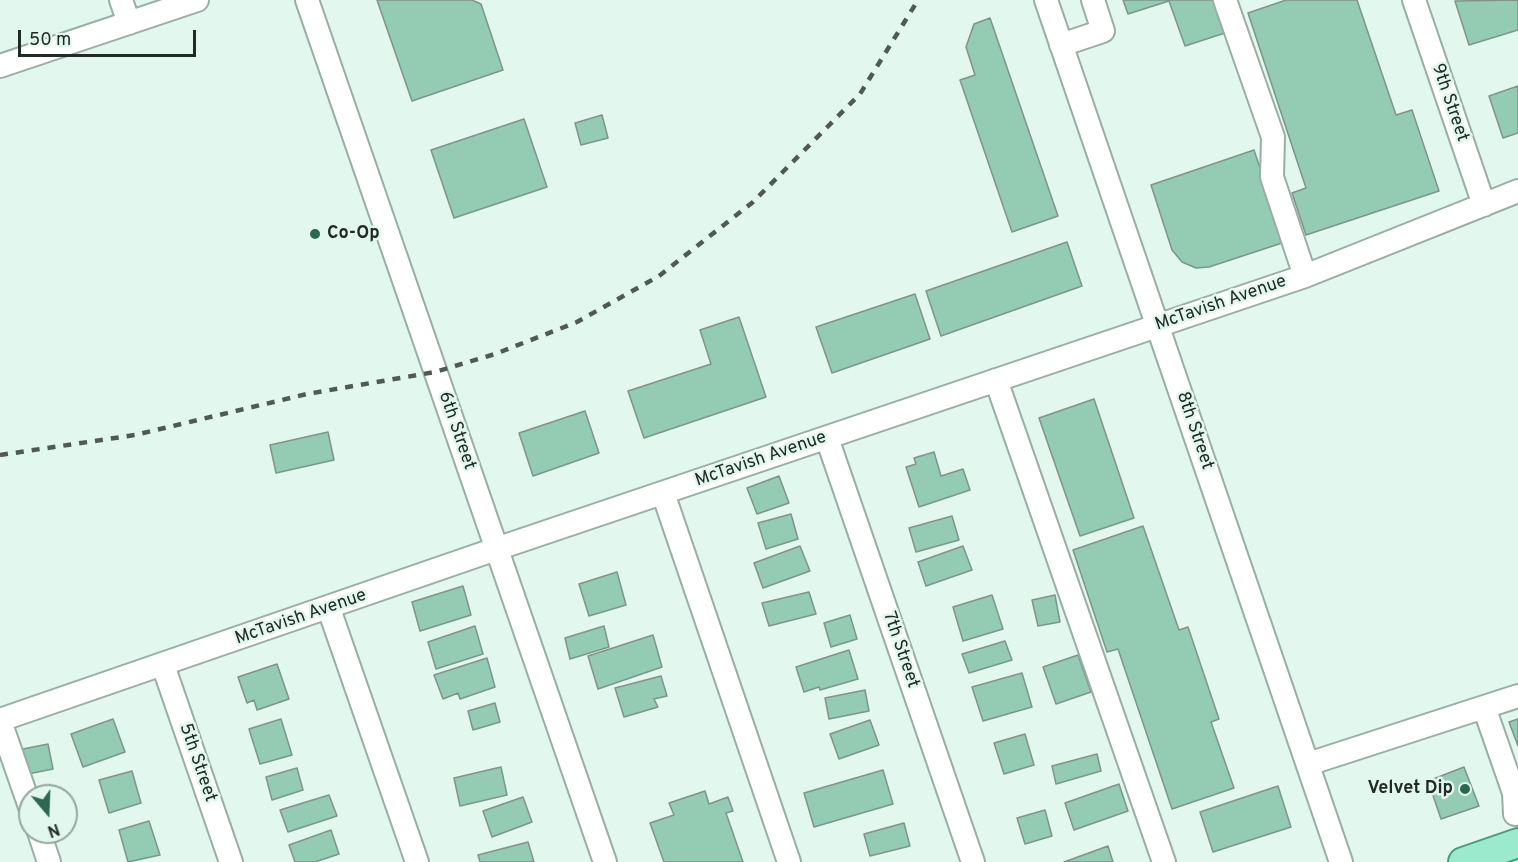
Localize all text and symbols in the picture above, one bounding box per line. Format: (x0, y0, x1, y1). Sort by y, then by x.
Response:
scale bar (21, 18, 200, 56)
text: 50 m (29, 29, 71, 52)
street label: 9th Street (1426, 61, 1472, 145)
place label: Co-Op (327, 223, 380, 245)
marker: Co-Op (308, 227, 322, 241)
street label: McTavish Avenue (1152, 271, 1290, 337)
street label: 6th Street (433, 389, 479, 473)
street label: 8th Street (1171, 389, 1217, 473)
street label: McTavish Avenue (692, 427, 830, 493)
street label: McTavish Avenue (232, 585, 370, 651)
street label: 7th Street (877, 609, 923, 691)
street label: 5th Street (174, 721, 220, 805)
place label: Velvet Dip (1368, 778, 1453, 800)
marker: Velvet Dip (1458, 782, 1472, 796)
north arrow (18, 784, 78, 844)
text: N (45, 818, 62, 840)

